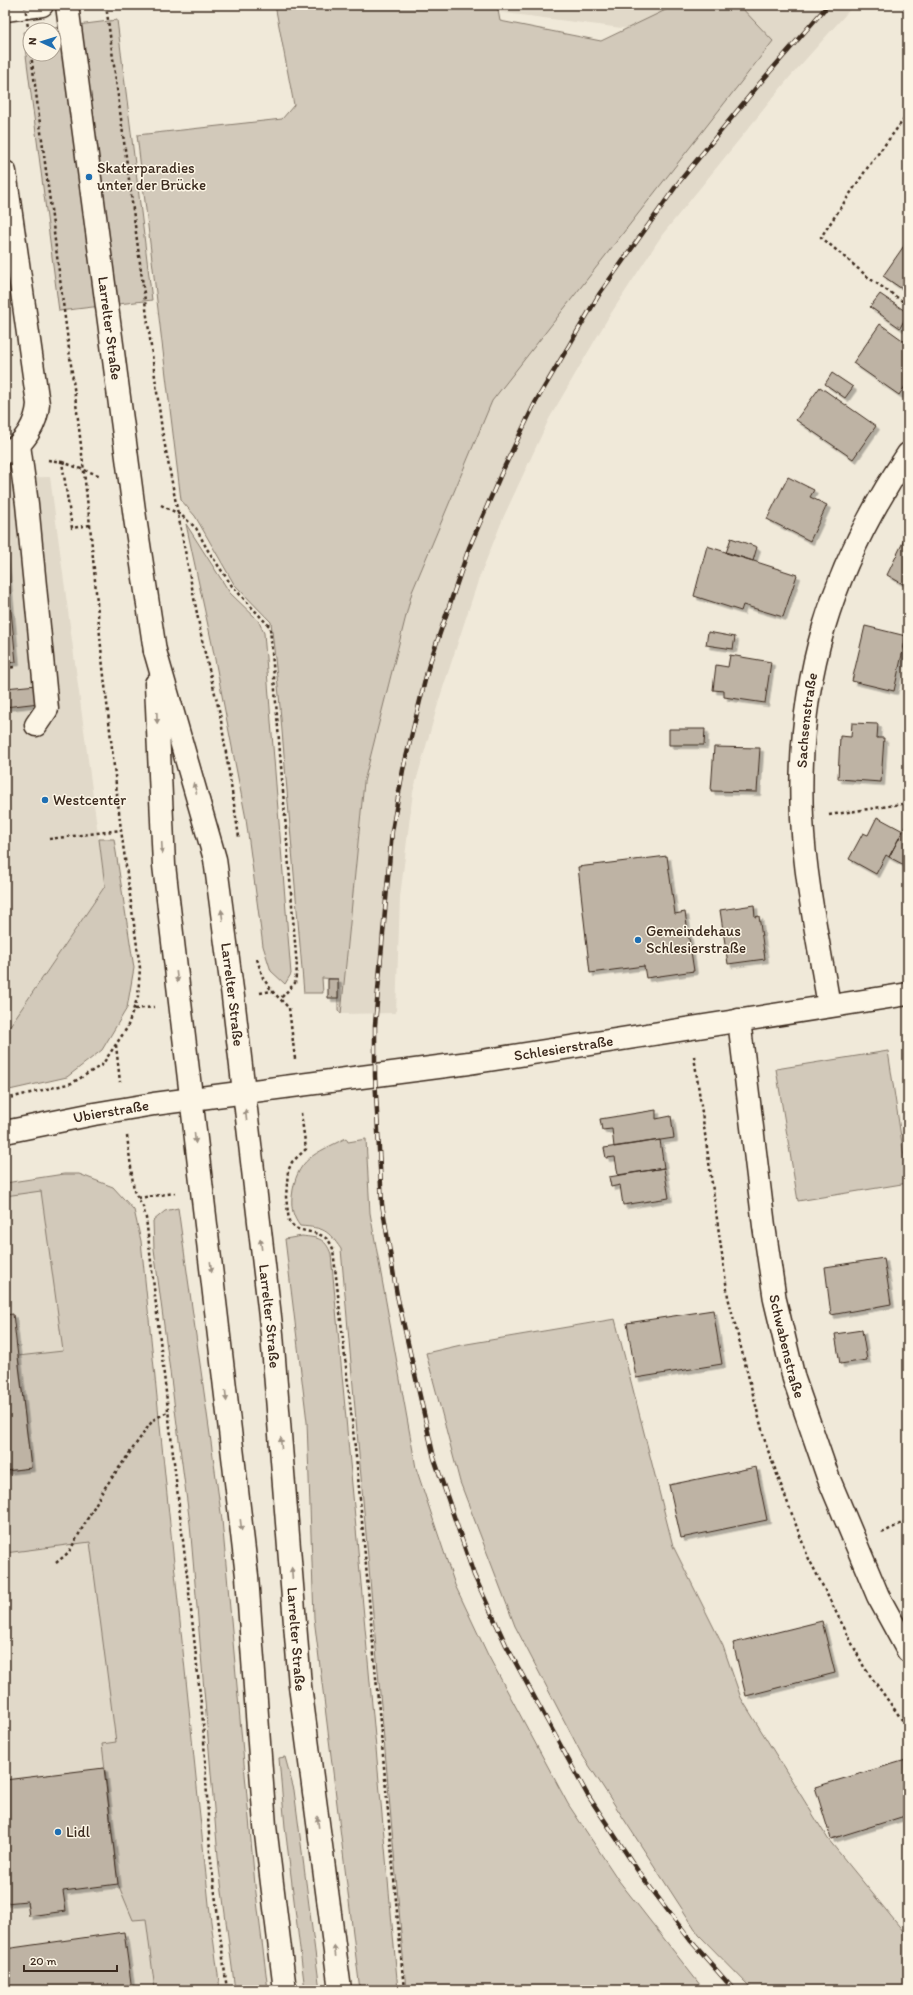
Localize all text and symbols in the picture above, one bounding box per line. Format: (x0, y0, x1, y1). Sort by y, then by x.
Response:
north arrow (22, 22, 62, 62)
text: N (26, 37, 39, 46)
place label: Skaterparadies unter der Brücke (97, 159, 206, 194)
marker: Skaterparadies unter der Brücke (84, 172, 94, 182)
street label: Larrelter Straße (94, 275, 126, 381)
street label: Sachsenstraße (793, 671, 821, 768)
one-way arrow (154, 712, 161, 724)
one-way arrow (192, 782, 198, 794)
place label: Westcenter (53, 791, 126, 809)
marker: Westcenter (40, 795, 50, 805)
one-way arrow (159, 842, 166, 854)
one-way arrow (219, 909, 225, 921)
place label: Gemeindehaus Schlesierstraße (646, 922, 746, 957)
marker: Gemeindehaus Schlesierstraße (633, 935, 643, 945)
street label: Larrelter Straße (217, 941, 248, 1047)
one-way arrow (173, 971, 180, 983)
street label: Schlesierstraße (513, 1031, 614, 1065)
street label: Ubierstraße (72, 1096, 150, 1127)
one-way arrow (243, 1109, 250, 1121)
one-way arrow (192, 1132, 199, 1144)
one-way arrow (258, 1238, 264, 1250)
one-way arrow (207, 1261, 214, 1273)
street label: Larrelter Straße (255, 1263, 284, 1369)
street label: Schwabenstraße (765, 1293, 809, 1400)
one-way arrow (222, 1390, 229, 1402)
one-way arrow (278, 1437, 285, 1449)
one-way arrow (237, 1519, 244, 1531)
one-way arrow (289, 1567, 296, 1579)
street label: Larrelter Straße (283, 1586, 310, 1692)
one-way arrow (315, 1816, 321, 1828)
place label: Lidl (66, 1823, 91, 1841)
marker: Lidl (53, 1827, 63, 1837)
one-way arrow (332, 1945, 338, 1957)
scale bar (24, 1947, 117, 1973)
text: 20 m (30, 1954, 57, 1968)

